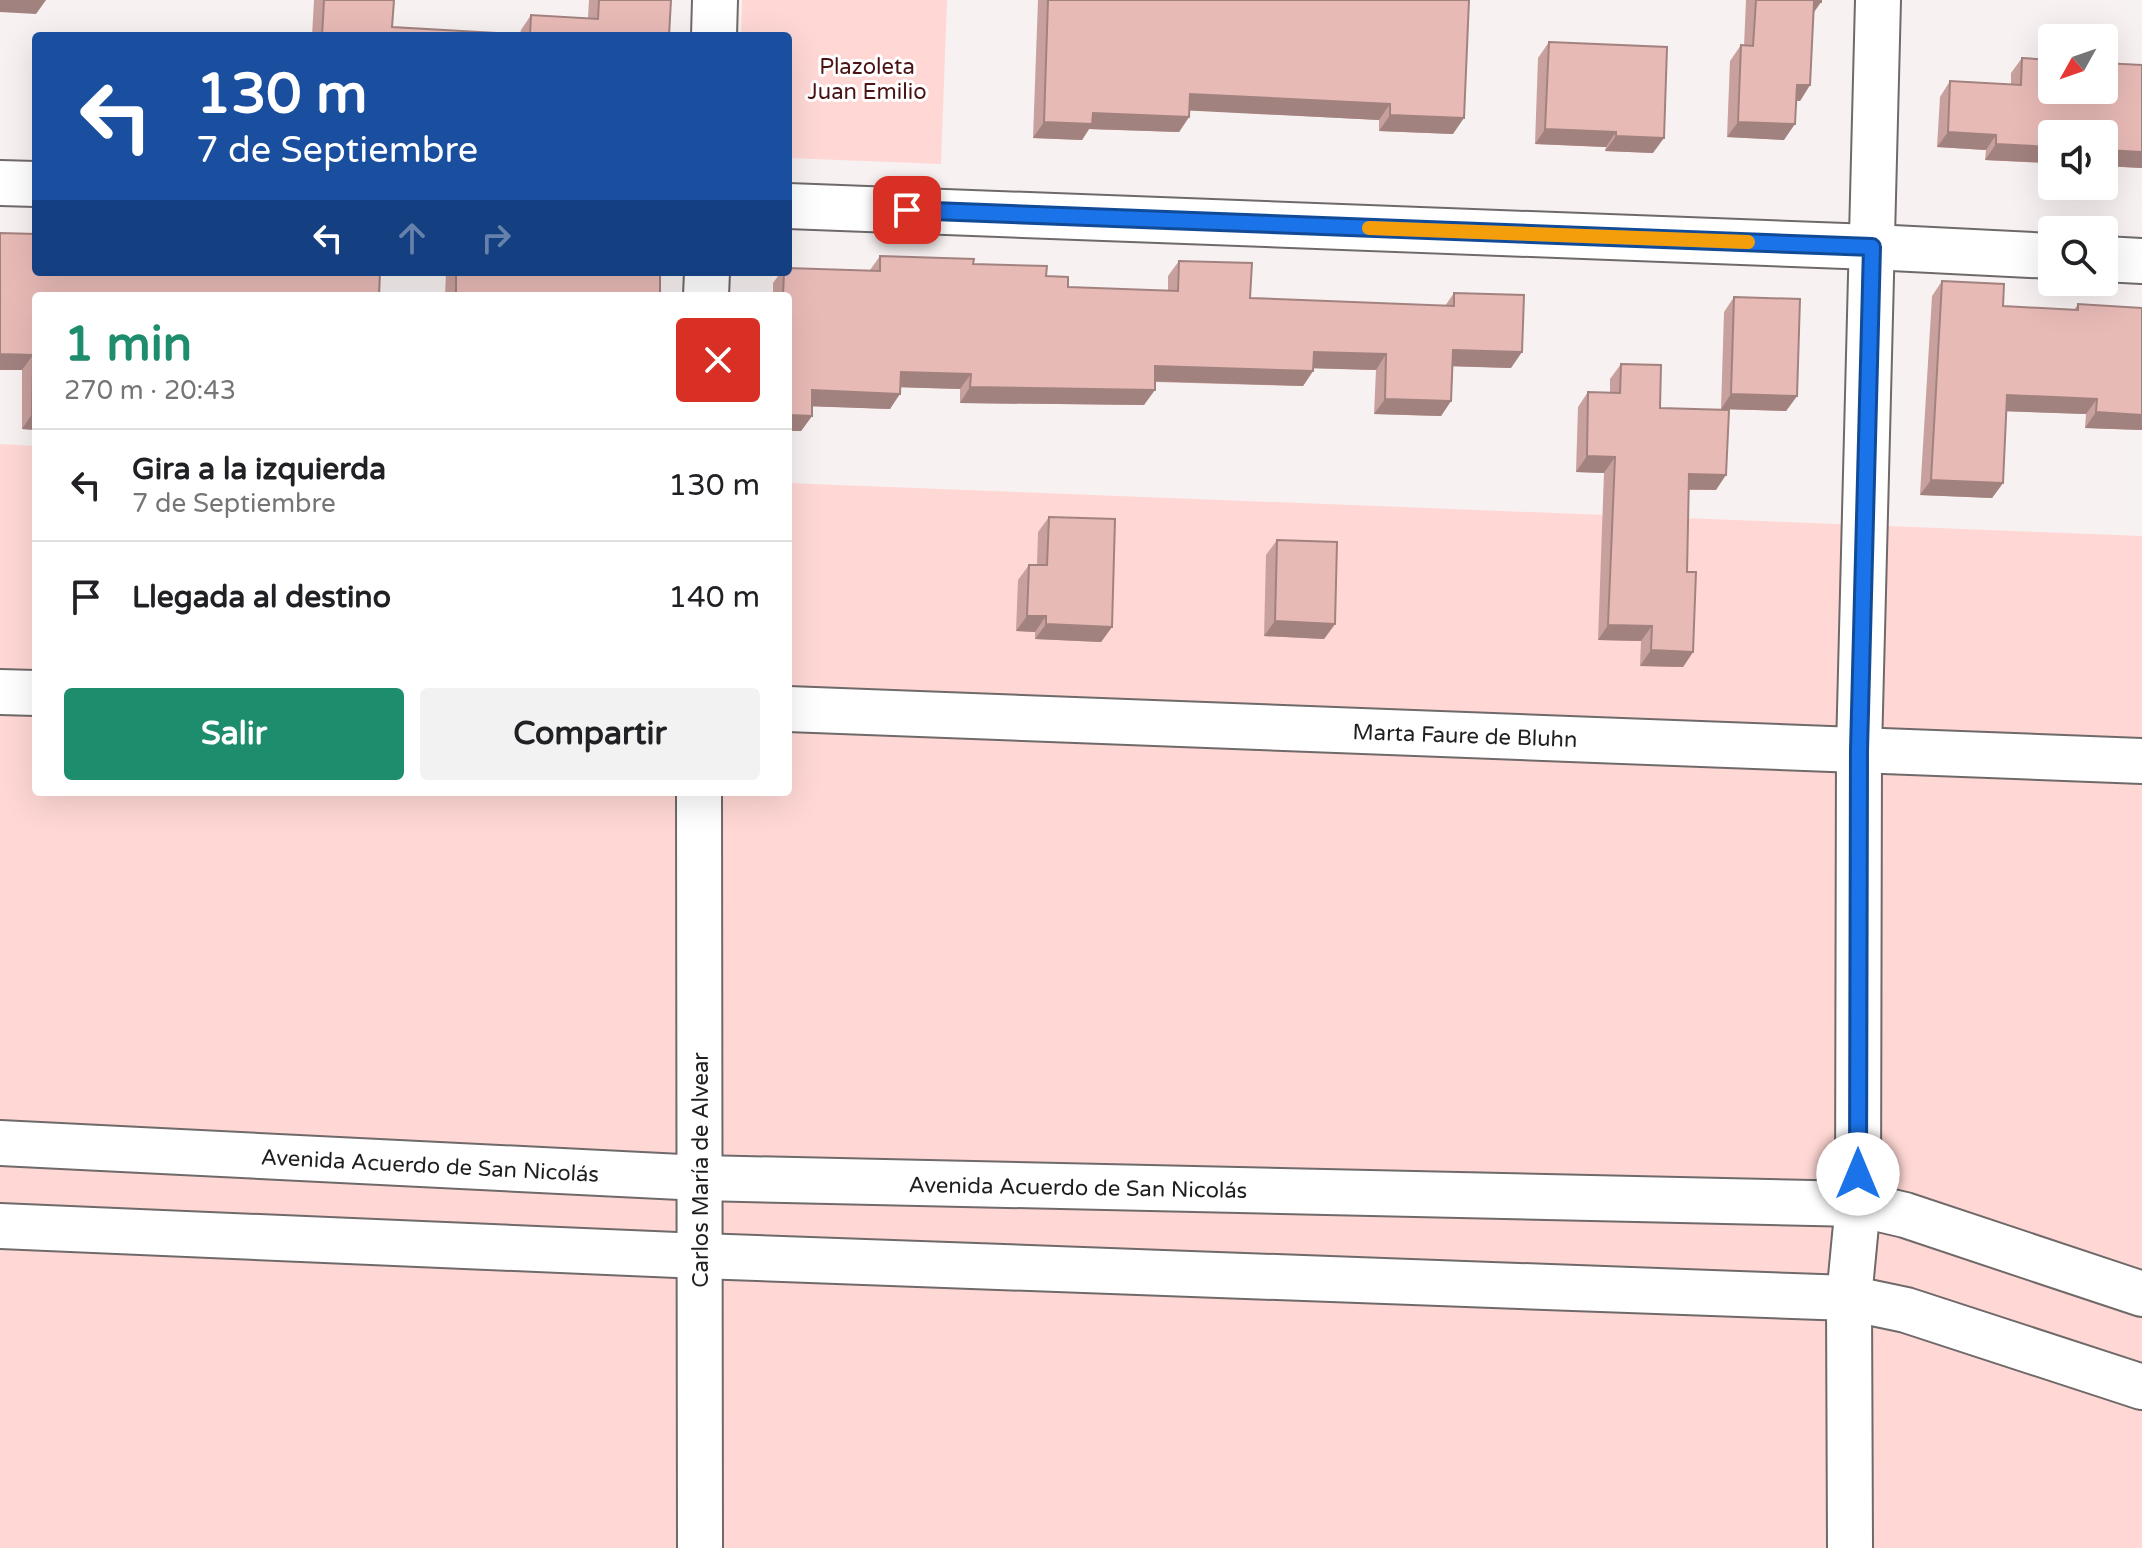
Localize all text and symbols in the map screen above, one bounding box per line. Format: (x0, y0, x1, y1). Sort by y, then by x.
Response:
north arrow (2038, 24, 2118, 104)
map controls (2038, 24, 2118, 296)
park label: Plazoleta Juan Emilio (807, 54, 927, 105)
text: 130 m (196, 61, 367, 128)
icon: left (64, 64, 168, 168)
button: sound (2038, 120, 2118, 200)
text: 7 de Septiembre (196, 129, 478, 172)
pin (873, 176, 941, 244)
icon: arrive (885, 188, 929, 232)
icon: left (306, 216, 350, 260)
icon: ahead (390, 216, 434, 260)
icon: right (474, 216, 518, 260)
button: search (2038, 216, 2118, 296)
text: 1 min (64, 316, 192, 374)
button: close (676, 318, 760, 402)
text: 270 m · 20:43 (64, 375, 236, 406)
text: Gira a la izquierda (132, 451, 386, 488)
icon: left (64, 463, 108, 507)
text: 130 m (668, 467, 760, 504)
text: 7 de Septiembre (132, 488, 336, 519)
icon: arrive (64, 575, 108, 619)
text: Llegada al destino (132, 579, 391, 616)
text: 140 m (668, 579, 760, 616)
button: Salir (64, 688, 404, 780)
button: Compartir (420, 688, 760, 780)
street label: Marta Faure de Bluhn (1352, 719, 1578, 753)
street label: Carlos María de Alvear (688, 1052, 714, 1288)
position arrow (1816, 1132, 1900, 1216)
street label: Avenida Acuerdo de San Nicolás (260, 1144, 600, 1188)
street label: Avenida Acuerdo de San Nicolás (908, 1172, 1248, 1204)

